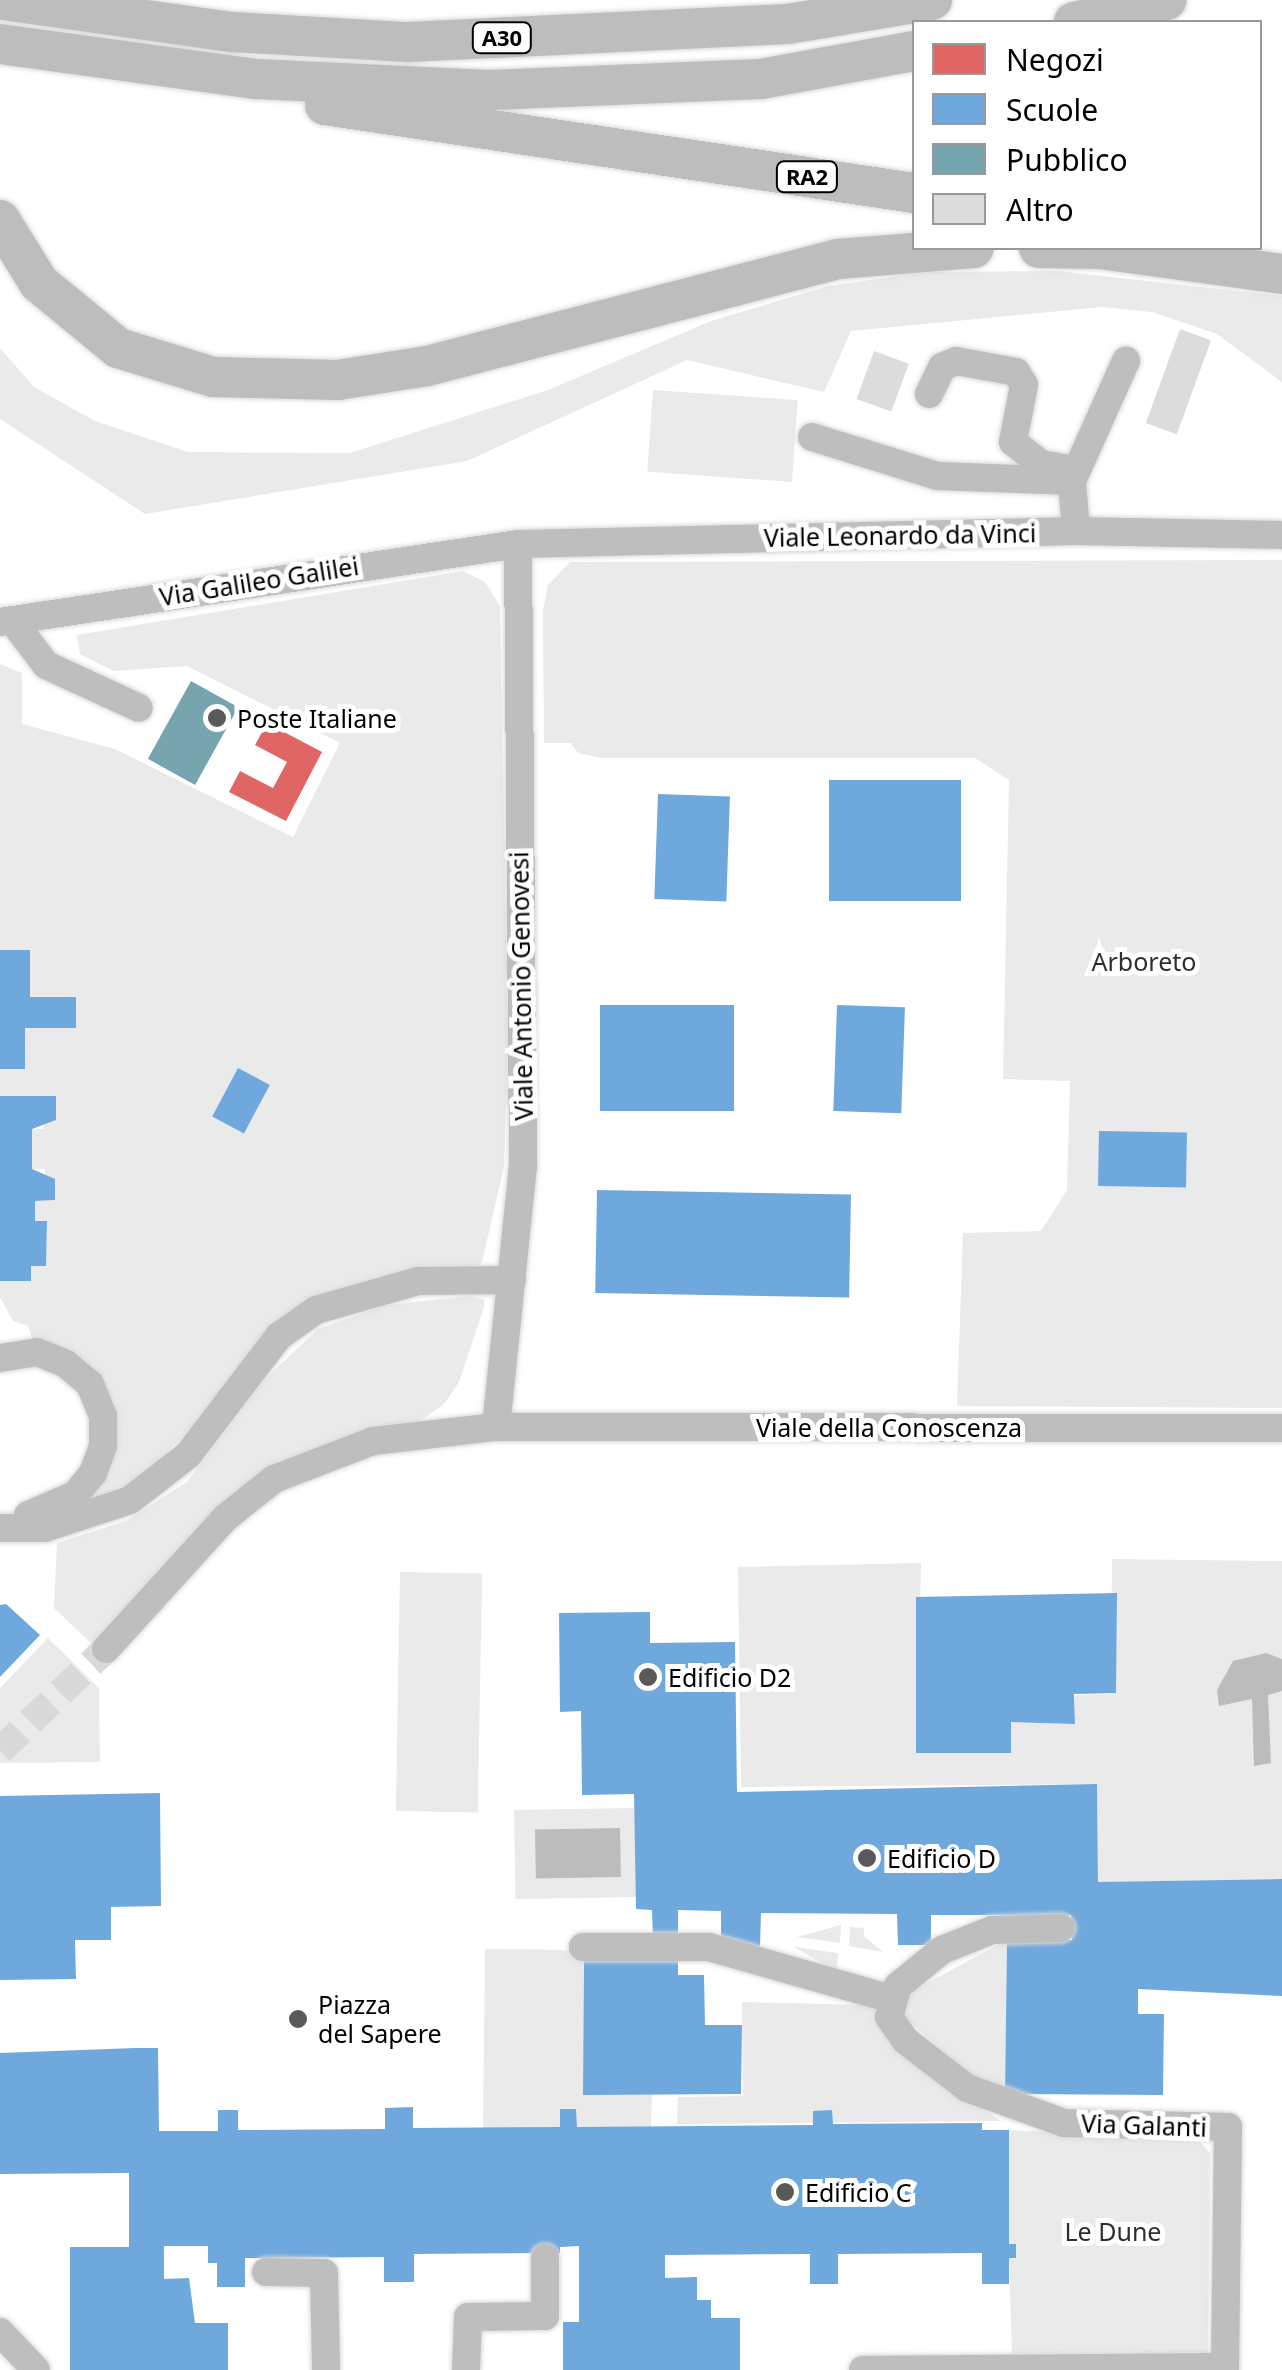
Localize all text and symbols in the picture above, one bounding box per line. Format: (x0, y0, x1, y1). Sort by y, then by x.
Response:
legend (912, 20, 1262, 250)
road number: A30 (470, 21, 534, 55)
text: Negozi (1006, 39, 1104, 80)
text: Scuole (1006, 89, 1098, 130)
text: Pubblico (1006, 139, 1128, 180)
road number: RA2 (774, 160, 840, 194)
text: Altro (1006, 189, 1074, 230)
street label: Viale Leonardo da Vinci (764, 518, 1036, 552)
street label: Via Galileo Galilei (157, 550, 361, 612)
place label: Poste Italiane (237, 703, 397, 733)
marker: Poste Italiane (206, 707, 228, 729)
street label: Viale Antonio Genovesi (504, 851, 538, 1121)
park label: Arboreto (1092, 946, 1196, 976)
street label: Viale della Conoscenza (756, 1412, 1022, 1442)
place label: Edificio D2 (668, 1662, 791, 1692)
marker: Edificio D2 (637, 1666, 659, 1688)
place label: Edificio D (887, 1843, 996, 1873)
marker: Edificio D (856, 1847, 878, 1869)
place label: Piazza del Sapere (318, 1990, 442, 2049)
marker: Piazza del Sapere (287, 2008, 309, 2030)
street label: Via Galanti (1081, 2108, 1207, 2142)
place label: Edificio C (805, 2177, 912, 2207)
marker: Edificio C (774, 2181, 796, 2203)
park label: Le Dune (1065, 2216, 1161, 2246)

